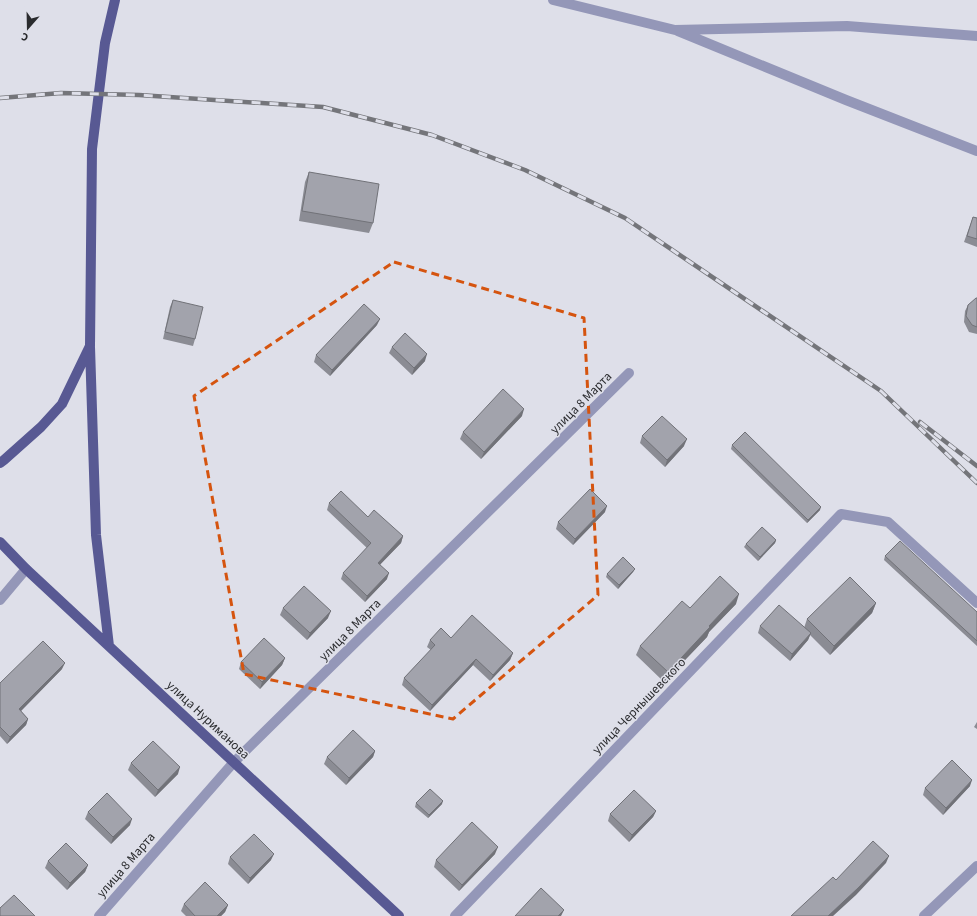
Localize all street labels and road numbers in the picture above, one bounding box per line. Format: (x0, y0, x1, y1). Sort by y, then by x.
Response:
street label: улица 8 Марта (546, 368, 616, 438)
street label: улица 8 Марта (315, 595, 385, 665)
street label: улица Чернышевского (588, 654, 690, 758)
street label: улица Нуриманова (162, 677, 254, 763)
street label: улица 8 Марта (93, 829, 159, 901)

